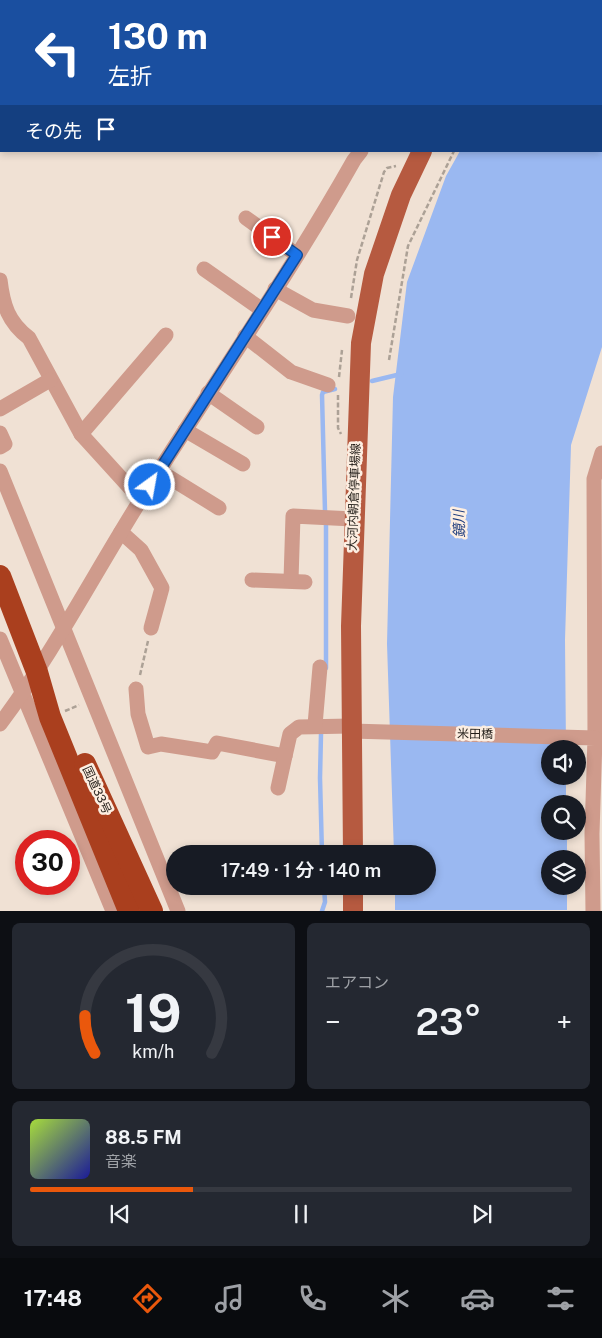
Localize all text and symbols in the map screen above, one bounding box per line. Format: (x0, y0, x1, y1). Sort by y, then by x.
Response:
text: 130 m (108, 16, 208, 57)
icon: left (25, 20, 90, 85)
text: 左折 (108, 63, 152, 89)
icon: arrive (92, 115, 120, 143)
text: その先 (25, 120, 82, 142)
pin (251, 216, 293, 258)
icon: arrive (258, 223, 286, 251)
street label: 大河内朝倉停車場線 (345, 443, 363, 551)
position arrow (123, 458, 175, 510)
water label: 鏡川 (450, 508, 467, 538)
street label: 米田橋 (457, 727, 493, 741)
map controls (541, 740, 586, 895)
button: sound (541, 740, 586, 785)
street label: 国道33号 (80, 764, 114, 816)
button: search (541, 795, 586, 840)
speed limit sign: 30 (15, 830, 80, 895)
button: layers (541, 850, 586, 895)
text: 17:49 · 1 分 · 140 m (221, 859, 381, 881)
text: エアコン (325, 973, 389, 992)
text: 19 (125, 983, 182, 1044)
text: 23° (416, 999, 481, 1044)
text: − (325, 1005, 341, 1038)
text: + (556, 1005, 572, 1038)
text: km/h (132, 1041, 175, 1062)
text: 88.5 FM (105, 1126, 182, 1148)
text: 音楽 (105, 1152, 137, 1171)
icon: previous (106, 1200, 134, 1228)
icon: pause (287, 1200, 315, 1228)
icon: next (468, 1200, 496, 1228)
icon: directions (130, 1281, 165, 1316)
icon: music (212, 1281, 247, 1316)
icon: phone (295, 1281, 330, 1316)
icon: climate (378, 1281, 413, 1316)
icon: car (460, 1281, 495, 1316)
icon: filters (543, 1281, 578, 1316)
text: 17:48 (24, 1285, 82, 1311)

